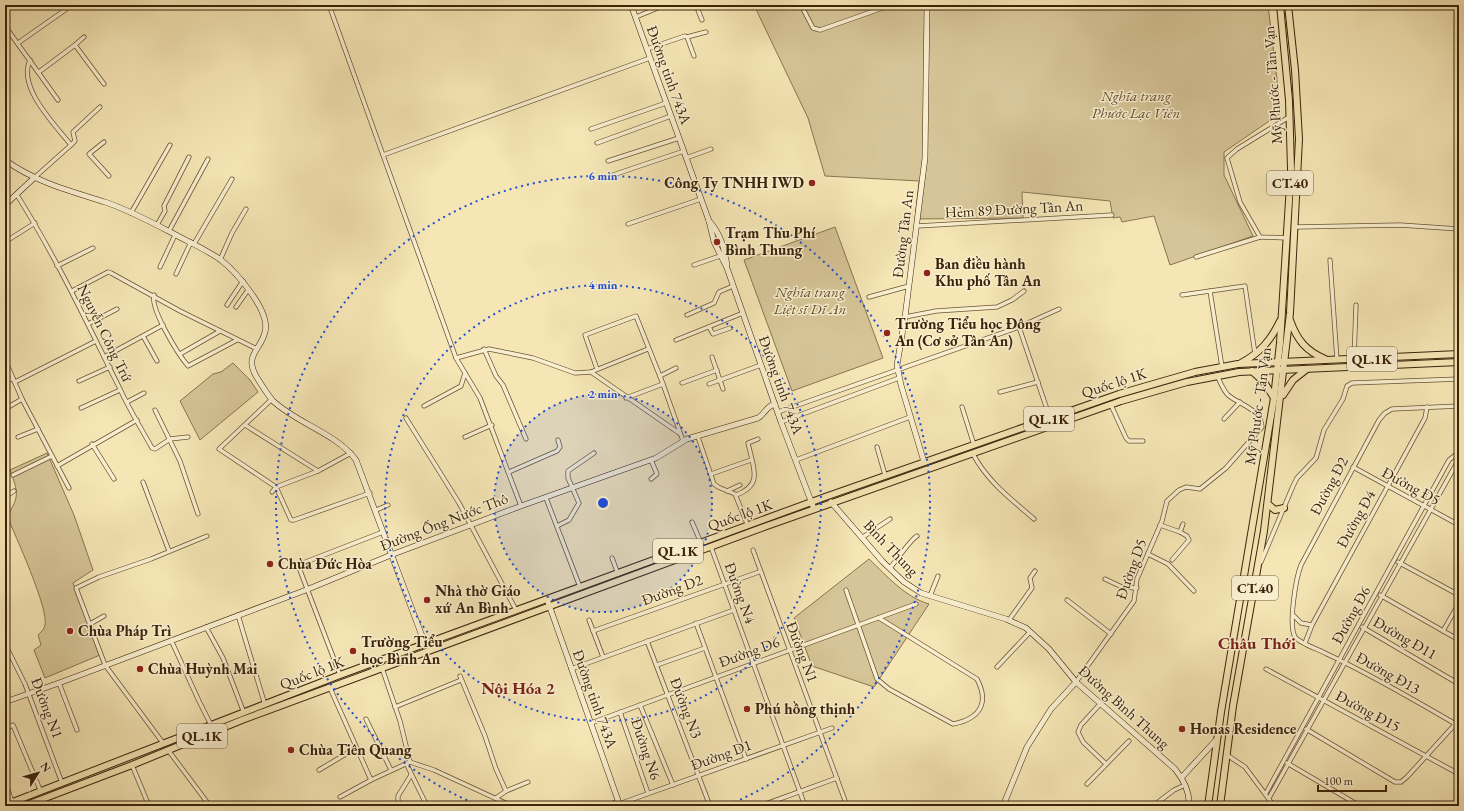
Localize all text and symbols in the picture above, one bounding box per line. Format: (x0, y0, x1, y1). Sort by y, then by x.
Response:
street label: Đường tỉnh 743A (643, 23, 696, 127)
street label: Mỹ Phước - Tân Vạn (1259, 25, 1286, 145)
park label: Nghĩa trang Phước Lạc Viên (1092, 86, 1180, 122)
text: 6 min (588, 168, 618, 184)
road number: CT.40 (1267, 171, 1313, 195)
place label: Công Ty TNHH IWD (664, 173, 804, 192)
marker: Công Ty TNHH IWD (807, 178, 817, 188)
street label: Đường Tân An (888, 189, 917, 279)
street label: Hẻm 89 Đường Tân An (944, 195, 1084, 222)
place label: Trạm Thu Phí Bình Thung (725, 223, 816, 259)
marker: Trạm Thu Phí Bình Thung (712, 237, 722, 247)
place label: Ban điều hành Khu phố Tân An (935, 254, 1041, 290)
marker: Ban điều hành Khu phố Tân An (922, 268, 932, 278)
text: 4 min (588, 277, 618, 293)
street label: Nguyễn Công Trứ (74, 281, 138, 385)
park label: Nghĩa trang Liệt sĩ Dĩ An (772, 282, 847, 318)
place label: Trường Tiểu học Đông An (Cơ sở Tân An) (894, 314, 1041, 350)
marker: Trường Tiểu học Đông An (Cơ sở Tân An) (882, 328, 892, 338)
street label: Đường tỉnh 743A (755, 333, 808, 437)
street label: Mỹ Phước - Tân Vạn (1240, 346, 1275, 466)
road number: QL.1K (1347, 347, 1397, 371)
street label: Quốc lộ 1K (1079, 363, 1150, 402)
text: 2 min (588, 386, 618, 402)
road number: QL.1K (1024, 407, 1074, 431)
street label: Đường Đ2 (1305, 453, 1352, 518)
street label: Đường Đ5 (1379, 462, 1444, 509)
street label: Đường Đ4 (1332, 486, 1380, 551)
street label: Đường Ống Nước Thô (377, 488, 511, 555)
street label: Quốc lộ 1K (705, 494, 775, 535)
centre of rings (596, 496, 610, 510)
street label: Bình Thung (860, 515, 923, 580)
street label: Đường D5 (1111, 536, 1150, 602)
road number: QL.1K (653, 539, 703, 563)
place label: Chùa Đức Hòa (278, 554, 372, 573)
marker: Chùa Đức Hòa (265, 559, 275, 569)
street label: Đường N4 (721, 560, 761, 627)
street label: Đường D2 (639, 570, 706, 609)
road number: CT.40 (1232, 576, 1278, 600)
place label: Nhà thờ Giáo xứ An Bình (435, 581, 521, 617)
street label: Đường Đ6 (1327, 582, 1374, 647)
marker: Nhà thờ Giáo xứ An Bình (422, 595, 432, 605)
street label: Đường Đ11 (1370, 612, 1441, 663)
street label: Đường N1 (782, 619, 823, 685)
place label: Chùa Pháp Trì (78, 621, 172, 640)
marker: Chùa Pháp Trì (65, 626, 75, 636)
place label: Trường Tiểu học Bình An (361, 632, 443, 668)
street label: Đường D6 (716, 632, 782, 671)
district label: Châu Thới (1218, 632, 1296, 654)
marker: Trường Tiểu học Bình An (348, 646, 358, 656)
street label: Đường tỉnh 743A (569, 647, 622, 751)
street label: Đường Đ13 (1353, 647, 1424, 698)
street label: Quốc lộ 1K (277, 651, 347, 693)
place label: Chùa Huỳnh Mai (148, 659, 258, 678)
street label: Đường Bình Thung (1075, 661, 1174, 753)
marker: Chùa Huỳnh Mai (135, 664, 145, 674)
street label: Đường N1 (27, 675, 68, 741)
street label: Đường N3 (666, 675, 707, 741)
district label: Nội Hóa 2 (481, 677, 555, 699)
street label: Đường Đ15 (1333, 686, 1404, 735)
place label: Phú hồng thịnh (755, 699, 856, 718)
marker: Phú hồng thịnh (742, 704, 752, 714)
street label: Đường N6 (627, 716, 666, 782)
place label: Honas Residence (1190, 719, 1296, 738)
road number: QL.1K (177, 724, 227, 748)
marker: Honas Residence (1177, 724, 1187, 734)
street label: Đường D1 (688, 735, 754, 774)
place label: Chùa Tiên Quang (299, 740, 412, 759)
marker: Chùa Tiên Quang (286, 745, 296, 755)
north arrow (18, 753, 58, 793)
text: N (38, 759, 54, 775)
scale bar (1318, 767, 1386, 793)
text: 100 m (1324, 773, 1354, 789)

